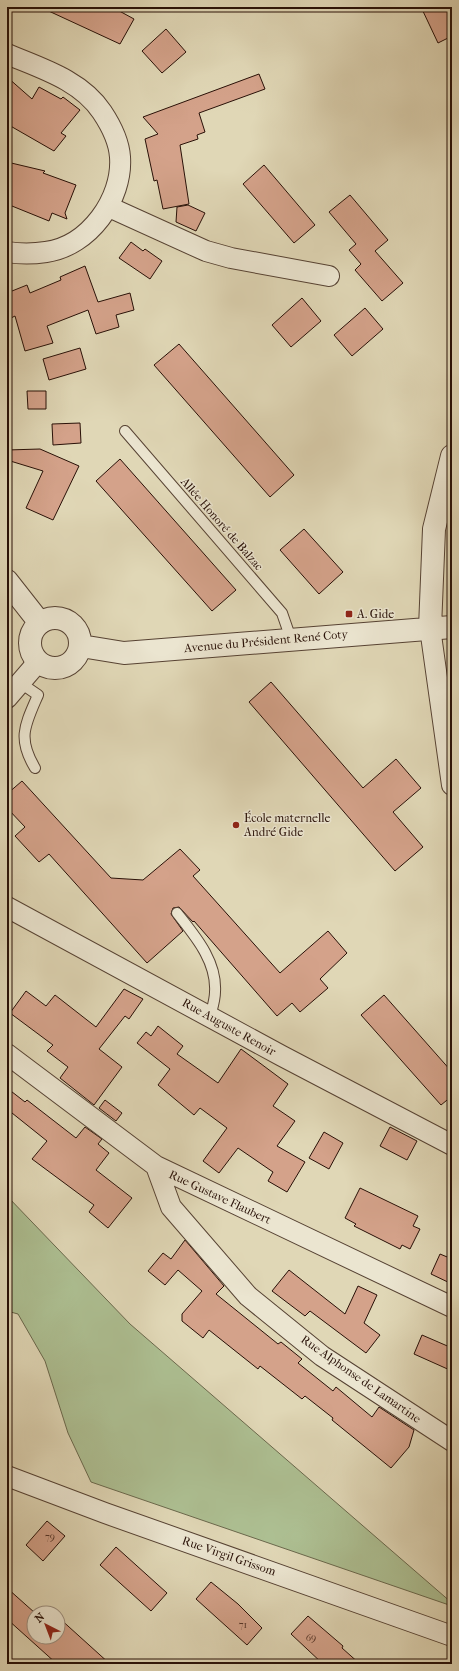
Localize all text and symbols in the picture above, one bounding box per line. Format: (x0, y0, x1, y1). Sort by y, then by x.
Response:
street label: Allée Honoré de Balzac (177, 474, 266, 573)
place label: A. Gide (356, 607, 394, 621)
marker: A. Gide (344, 609, 354, 619)
street label: Avenue du Président René Coty (183, 627, 349, 655)
place label: École maternelle André Gide (243, 810, 331, 839)
marker: École maternelle André Gide (231, 820, 241, 830)
street label: Rue Auguste Renoir (180, 995, 279, 1059)
street label: Rue Gustave Flaubert (167, 1167, 274, 1227)
street label: Rue Alphonse de Lamartine (298, 1332, 424, 1426)
house number: 79 (45, 1531, 55, 1543)
street label: Rue Virgil Grissom (180, 1533, 278, 1579)
north arrow (26, 1605, 66, 1645)
text: N (32, 1610, 48, 1626)
house number: 71 (239, 1619, 247, 1631)
house number: 69 (306, 1632, 316, 1644)

